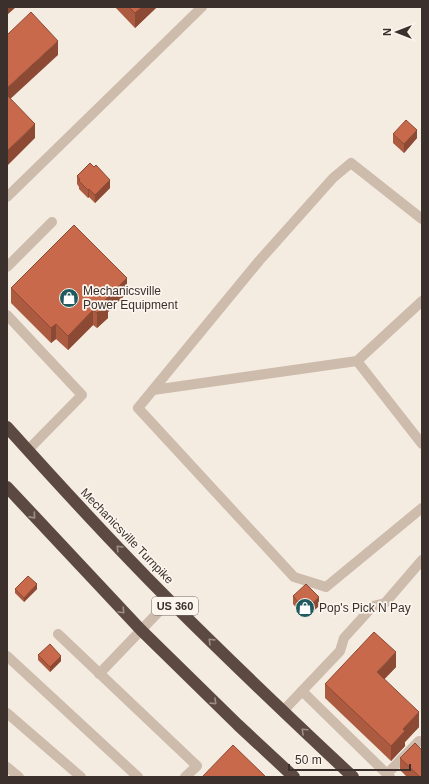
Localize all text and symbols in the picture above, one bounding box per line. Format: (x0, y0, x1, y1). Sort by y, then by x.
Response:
north arrow (377, 12, 417, 52)
text: N (381, 28, 393, 36)
place label: Mechanicsville Power Equipment (83, 284, 178, 312)
shop icon: Mechanicsville Power Equipment (58, 287, 80, 309)
street label: Mechanicsville Turnpike (78, 485, 177, 587)
one-way arrow (29, 511, 36, 519)
one-way arrow (116, 545, 124, 553)
road number: US 360 (152, 597, 198, 615)
shop icon: Pop's Pick N Pay (294, 597, 316, 619)
place label: Pop's Pick N Pay (319, 601, 411, 615)
one-way arrow (117, 606, 124, 613)
one-way arrow (208, 638, 216, 646)
one-way arrow (209, 697, 217, 705)
one-way arrow (301, 728, 309, 736)
scale bar (289, 746, 410, 772)
text: 50 m (295, 753, 322, 767)

